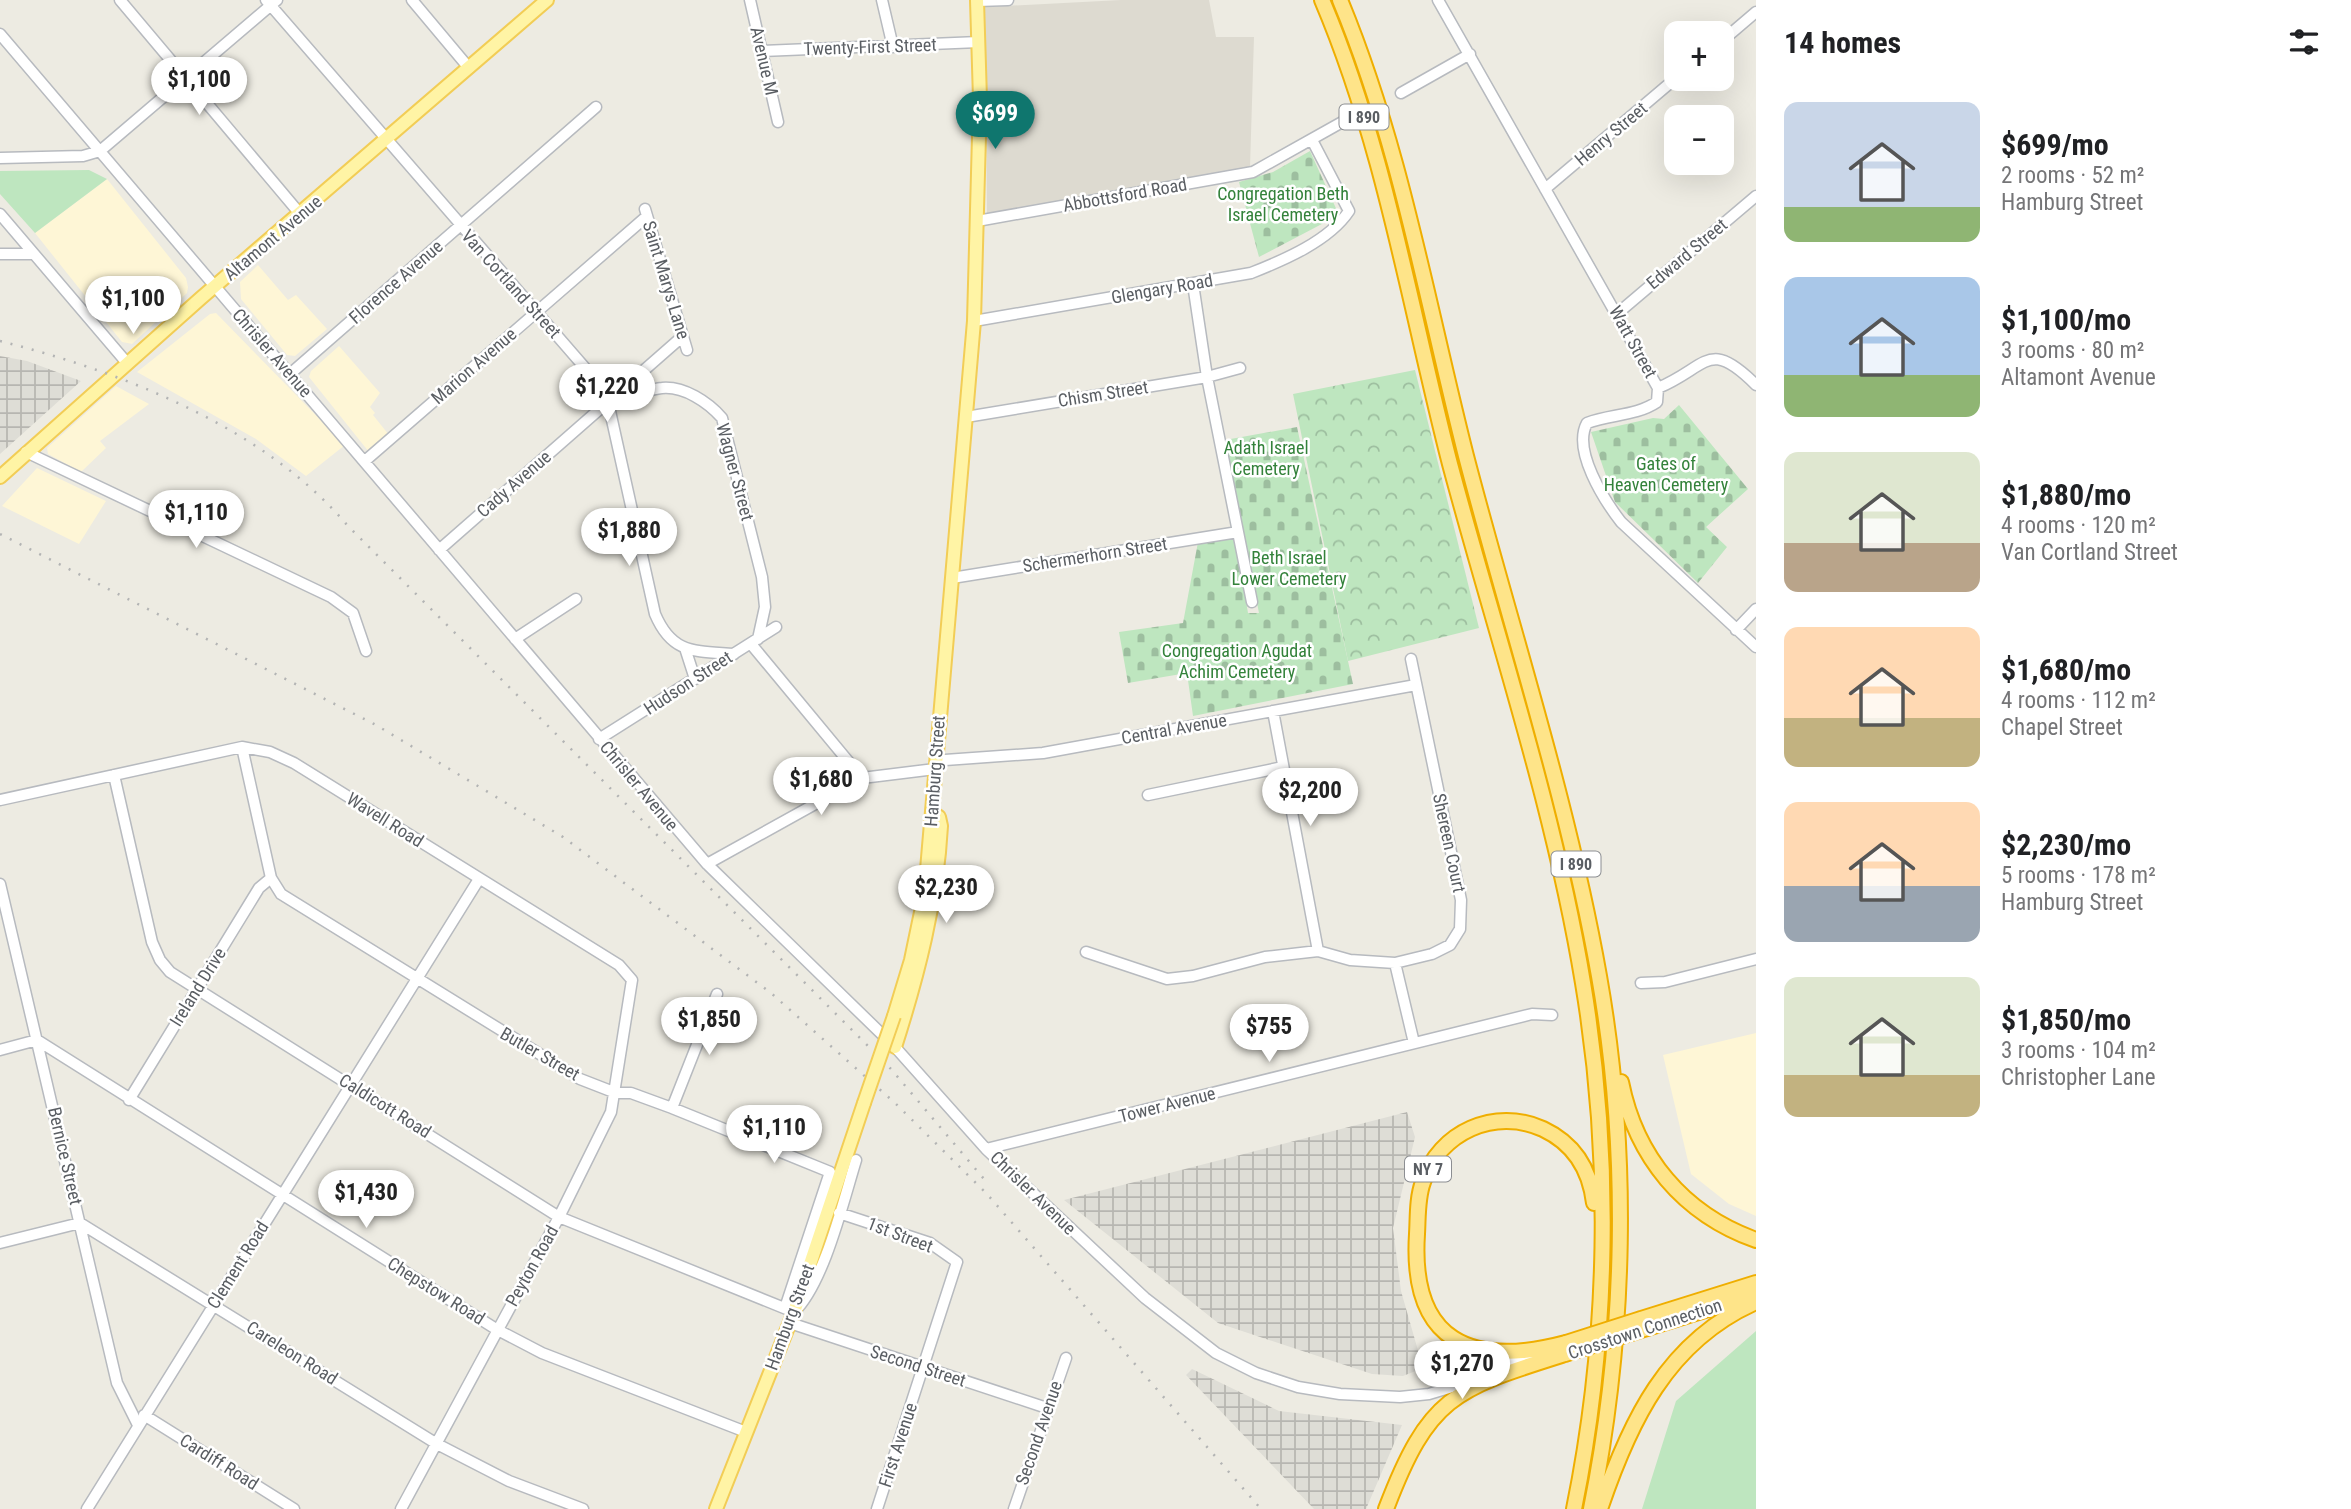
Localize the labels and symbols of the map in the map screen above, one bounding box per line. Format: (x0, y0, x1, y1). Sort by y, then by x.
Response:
street label: Avenue M (746, 25, 783, 97)
street label: Twenty-First Street (803, 34, 937, 59)
pin: $1,100 (142, 58, 256, 117)
pin: $699 (954, 92, 1036, 151)
street label: Henry Street (1570, 97, 1651, 170)
road number: I 890 (1340, 105, 1388, 130)
street label: Abbottsford Road (1061, 173, 1188, 216)
park label: Congregation Beth Israel Cemetery (1217, 183, 1349, 225)
street label: Altamont Avenue (220, 191, 326, 285)
street label: Edward Street (1642, 214, 1731, 293)
street label: Saint Marys Lane (639, 218, 694, 341)
street label: Van Cortland Street (457, 225, 565, 342)
street label: Florence Avenue (345, 235, 447, 328)
street label: Glengary Road (1109, 269, 1214, 308)
pin: $1,100 (76, 276, 190, 336)
street label: Watt Street (1605, 302, 1662, 381)
street label: Chrisler Avenue (228, 304, 317, 401)
street label: Marion Avenue (427, 323, 520, 408)
pin: $1,220 (550, 364, 664, 424)
street label: Chism Street (1056, 376, 1150, 411)
street label: Wagner Street (712, 421, 759, 523)
park label: Adath Israel Cemetery (1223, 437, 1309, 479)
street label: Cady Avenue (472, 446, 555, 521)
park label: Gates of Heaven Cemetery (1604, 453, 1729, 495)
pin: $1,110 (139, 490, 253, 550)
pin: $1,880 (572, 508, 686, 568)
street label: Schermerhorn Street (1021, 533, 1169, 576)
park label: Beth Israel Lower Cemetery (1232, 547, 1347, 589)
park label: Congregation Agudat Achim Cemetery (1162, 640, 1312, 682)
street label: Hudson Street (640, 646, 736, 719)
street label: Central Avenue (1120, 709, 1228, 748)
street label: Hamburg Street (920, 715, 949, 827)
street label: Chrisler Avenue (596, 737, 683, 835)
pin: $1,680 (764, 758, 878, 817)
pin: $2,200 (1253, 768, 1367, 828)
street label: Wavell Road (343, 788, 427, 851)
street label: Shereen Court (1429, 791, 1470, 894)
road number: I 890 (1552, 852, 1600, 876)
pin: $2,230 (889, 866, 1003, 925)
street label: Ireland Drive (165, 944, 230, 1030)
pin: $1,850 (652, 998, 766, 1057)
pin: $755 (1228, 1004, 1310, 1064)
street label: Butler Street (497, 1022, 584, 1085)
street label: Caldicott Road (335, 1069, 435, 1142)
street label: Tower Avenue (1116, 1082, 1218, 1127)
street label: Bernice Street (44, 1105, 87, 1207)
pin: $1,110 (717, 1106, 831, 1165)
street label: Chrisler Avenue (986, 1147, 1080, 1239)
road number: NY 7 (1405, 1156, 1451, 1182)
pin: $1,430 (309, 1170, 423, 1230)
street label: 1st Street (864, 1212, 936, 1257)
street label: Clement Road (202, 1217, 273, 1312)
street label: Peyton Road (501, 1222, 562, 1310)
street label: Chepstow Road (384, 1252, 489, 1329)
street label: Hamburg Street (761, 1261, 818, 1373)
street label: Crosstown Connection (1565, 1294, 1724, 1363)
street label: Careleon Road (243, 1316, 342, 1389)
street label: Second Street (868, 1340, 969, 1391)
pin: $1,270 (1405, 1342, 1519, 1401)
street label: Second Avenue (1011, 1378, 1066, 1488)
street label: First Avenue (874, 1400, 921, 1490)
street label: Cardiff Road (176, 1429, 263, 1494)

